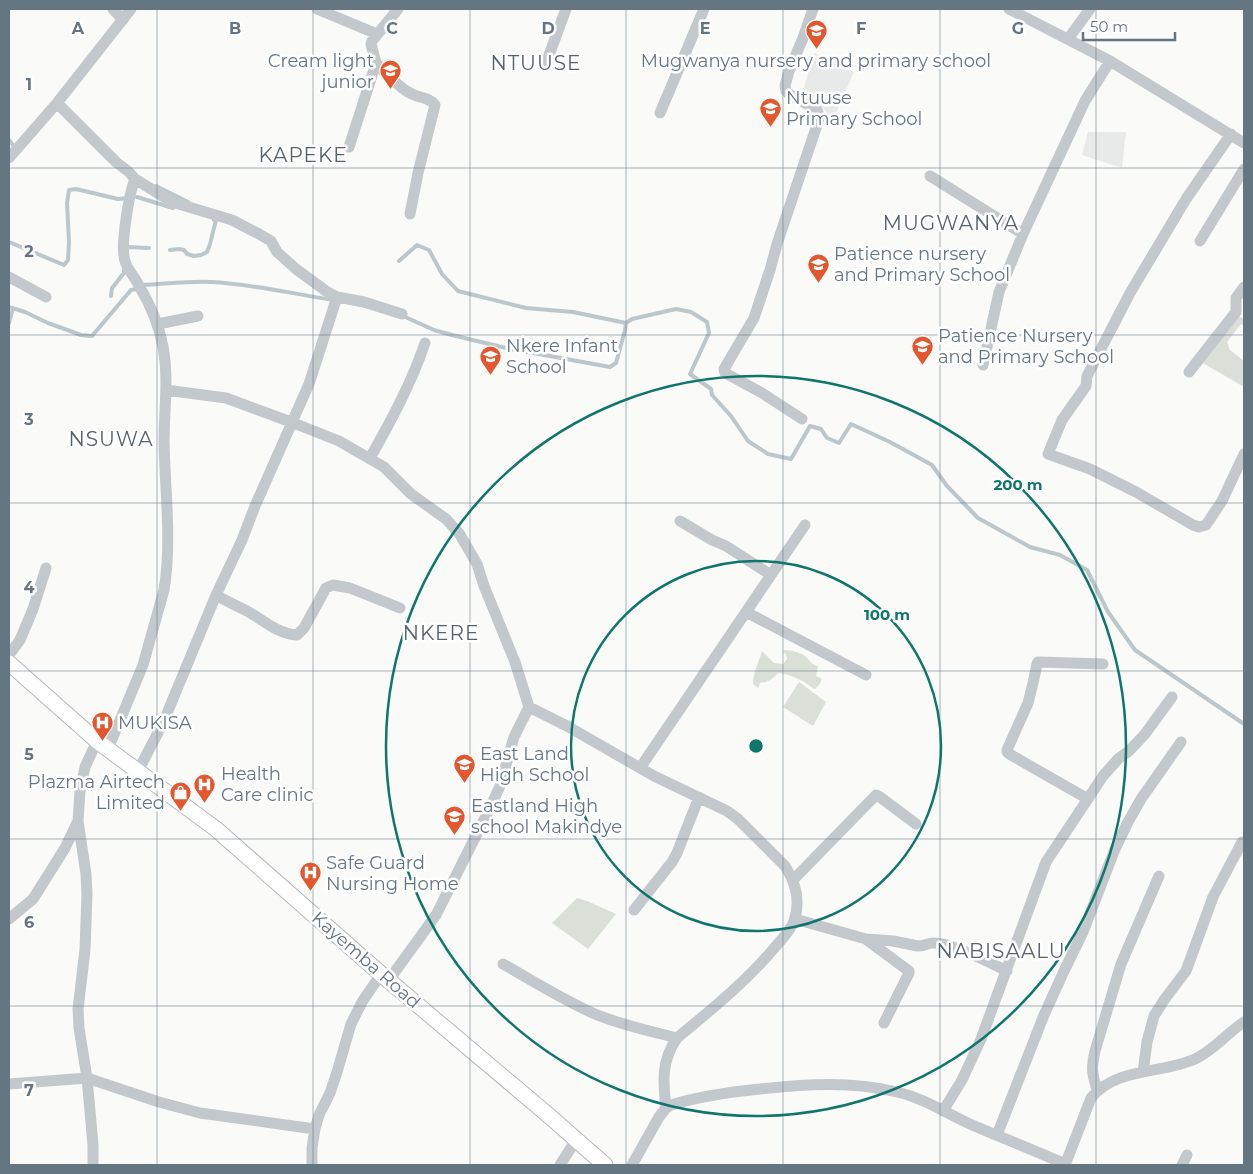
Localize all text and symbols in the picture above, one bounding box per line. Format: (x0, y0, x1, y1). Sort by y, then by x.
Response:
scale bar (1083, 10, 1176, 42)
text: 50 m (1090, 17, 1128, 36)
text: A (71, 19, 85, 38)
text: B (229, 19, 241, 38)
text: C (386, 19, 398, 38)
text: D (541, 19, 555, 38)
text: E (700, 19, 710, 38)
school or university icon: Mugwanya nursery and primary school (804, 19, 828, 50)
text: F (856, 19, 866, 38)
text: G (1012, 19, 1024, 38)
place label: Cream light junior (268, 50, 374, 93)
place label: Mugwanya nursery and primary school (641, 50, 991, 72)
district label: NTUUSE (491, 51, 581, 75)
school or university icon: Cream light junior (378, 59, 402, 90)
text: 1 (26, 75, 32, 94)
place label: Ntuuse Primary School (786, 87, 922, 130)
school or university icon: Ntuuse Primary School (758, 96, 782, 127)
district label: KAPEKE (258, 143, 348, 167)
district label: MUGWANYA (883, 211, 1019, 235)
text: 2 (24, 242, 34, 261)
place label: Patience nursery and Primary School (834, 243, 1010, 286)
school or university icon: Patience nursery and Primary School (806, 252, 830, 283)
place label: Patience Nursery and Primary School (938, 325, 1114, 368)
school or university icon: Patience Nursery and Primary School (910, 334, 934, 365)
place label: Nkere Infant School (506, 335, 618, 378)
school or university icon: Nkere Infant School (478, 344, 502, 375)
text: 3 (23, 410, 34, 429)
district label: NSUWA (68, 427, 154, 451)
text: 200 m (993, 475, 1043, 494)
text: 4 (23, 578, 35, 597)
text: 100 m (864, 605, 910, 624)
district label: NKERE (403, 621, 479, 645)
hospital icon: MUKISA (90, 711, 114, 742)
place label: MUKISA (118, 712, 192, 734)
centre of rings (747, 737, 765, 755)
place label: East Land High School (480, 743, 589, 786)
text: 5 (24, 745, 34, 764)
school or university icon: East Land High School (452, 752, 476, 783)
place label: Health Care clinic (221, 763, 314, 806)
place label: Plazma Airtech Limited (28, 771, 165, 814)
hospital icon: Health Care clinic (193, 772, 217, 803)
shop icon: Plazma Airtech Limited (169, 780, 193, 811)
place label: Eastland High school Makindye (471, 795, 622, 838)
school or university icon: Eastland High school Makindye (443, 804, 467, 835)
place label: Safe Guard Nursing Home (326, 852, 459, 895)
hospital icon: Safe Guard Nursing Home (298, 861, 322, 892)
street label: Kayemba Road (307, 907, 425, 1013)
text: 6 (24, 913, 34, 932)
district label: NABISAALU (936, 939, 1066, 963)
text: 7 (24, 1081, 34, 1100)

